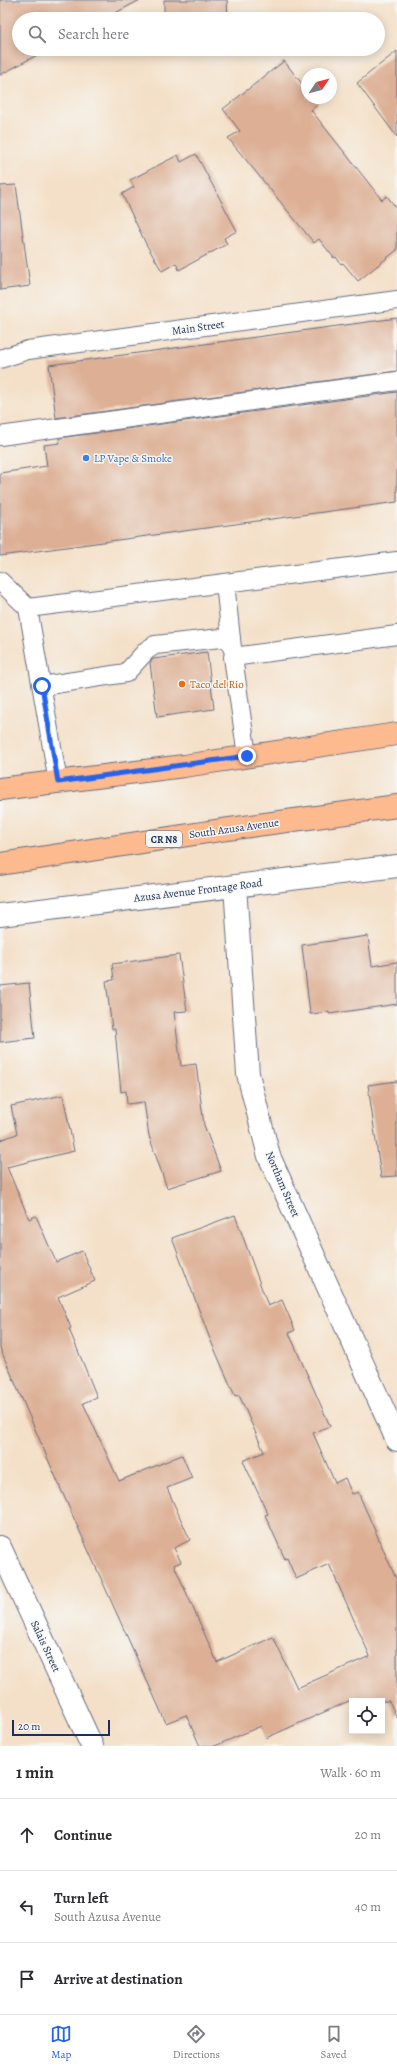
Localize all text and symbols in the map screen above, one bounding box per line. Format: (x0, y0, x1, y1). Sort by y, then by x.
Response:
search box (12, 12, 385, 56)
icon: search (26, 23, 48, 45)
text: Search here (58, 24, 129, 44)
north arrow (301, 68, 337, 104)
street label: Main Street (171, 316, 226, 339)
place label: LP Vape & Smoke (94, 451, 172, 466)
marker: LP Vape & Smoke (81, 453, 91, 463)
route start (33, 677, 51, 695)
place label: Taco del Rio (190, 677, 244, 692)
marker: Taco del Rio (177, 679, 187, 689)
route end (238, 747, 256, 765)
street label: South Azusa Avenue (188, 815, 280, 842)
road number: CR N8 (146, 831, 182, 847)
street label: Azusa Avenue Frontage Road (132, 875, 263, 906)
street label: Northam Street (262, 1149, 303, 1220)
street label: Salais Street (27, 1618, 64, 1675)
map controls (349, 1698, 385, 1734)
button: locate (349, 1698, 385, 1734)
scale bar (12, 1718, 110, 1737)
text: 20 m (18, 1719, 40, 1734)
text: 1 min (16, 1761, 54, 1784)
text: Walk · 60 m (320, 1764, 381, 1781)
icon: ahead (16, 1824, 38, 1846)
text: Continue (54, 1825, 112, 1845)
text: 20 m (355, 1826, 381, 1843)
text: Turn left (54, 1888, 109, 1908)
icon: left (16, 1896, 38, 1918)
text: 40 m (355, 1898, 381, 1915)
text: South Azusa Avenue (54, 1908, 161, 1925)
icon: arrive (16, 1968, 38, 1990)
text: Arrive at destination (54, 1969, 183, 1989)
tab: Map (50, 2023, 72, 2062)
tab: Directions (173, 2023, 220, 2062)
tab: Saved (321, 2023, 347, 2062)

